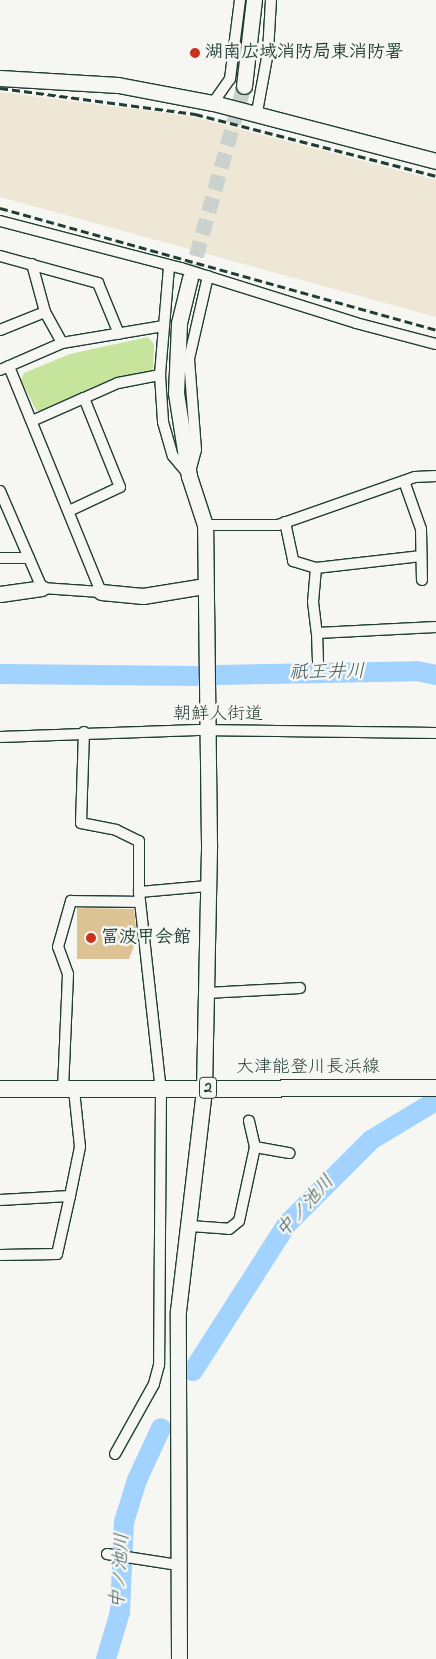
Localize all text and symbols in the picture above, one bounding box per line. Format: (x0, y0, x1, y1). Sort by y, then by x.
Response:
place label: 湖南広域消防局東消防署 (205, 42, 403, 64)
marker: 湖南広域消防局東消防署 (189, 47, 201, 59)
water label: 祇王井川 (289, 661, 365, 685)
street label: 朝鮮人街道 (173, 704, 263, 726)
place label: 冨波甲会館 (101, 927, 191, 949)
marker: 冨波甲会館 (85, 932, 97, 944)
street label: 大津能登川長浜線 (236, 1057, 380, 1079)
road number: 2 (198, 1074, 218, 1102)
water label: 中ノ池川 (272, 1171, 340, 1243)
water label: 中ノ池川 (107, 1532, 135, 1610)

